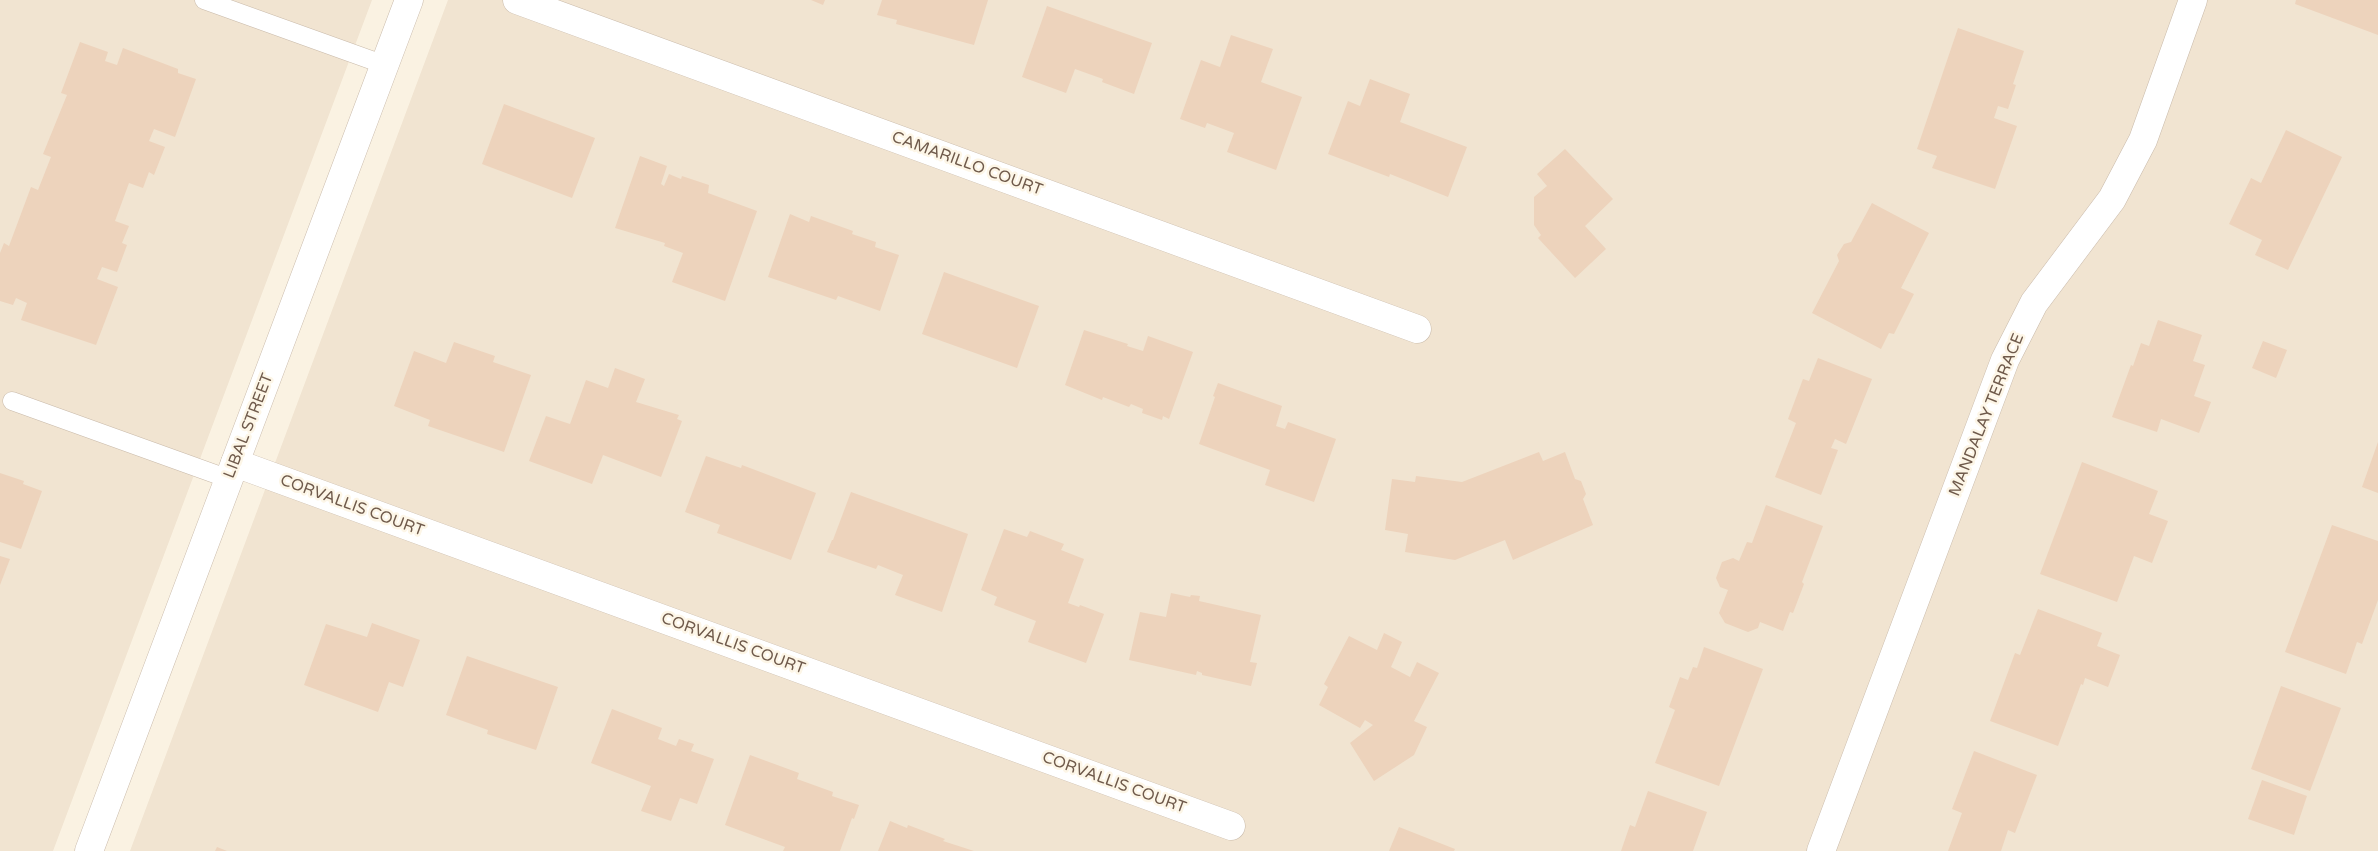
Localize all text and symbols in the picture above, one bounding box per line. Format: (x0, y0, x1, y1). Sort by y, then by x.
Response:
street label: CAMARILLO COURT (889, 128, 1045, 200)
street label: MANDALAY TERRACE (1946, 331, 2028, 499)
street label: LIBAL STREET (220, 371, 278, 481)
street label: CORVALLIS COURT (277, 471, 427, 541)
street label: CORVALLIS COURT (658, 609, 808, 679)
street label: CORVALLIS COURT (1039, 748, 1189, 818)

